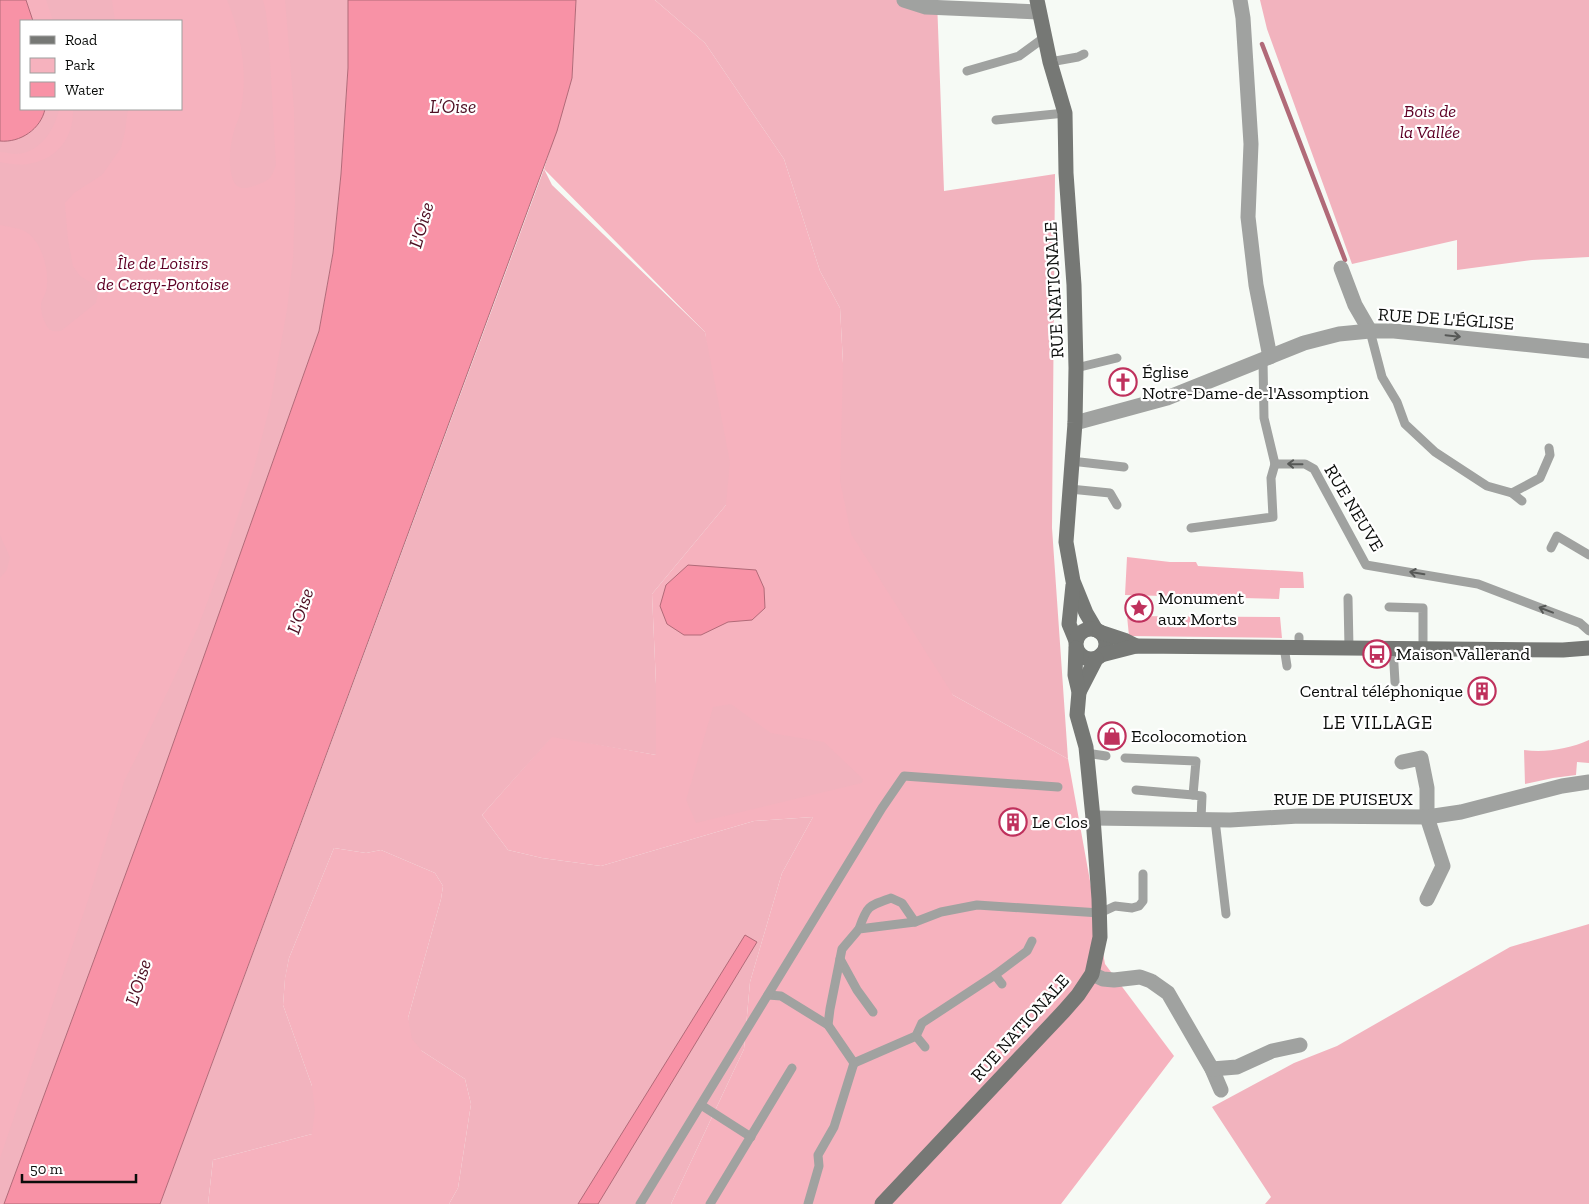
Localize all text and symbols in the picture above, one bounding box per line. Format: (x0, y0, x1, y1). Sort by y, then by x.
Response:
legend (20, 20, 182, 110)
text: Road (65, 31, 98, 49)
text: Park (65, 56, 95, 74)
text: Water (65, 81, 105, 99)
water label: L’Oise (430, 95, 476, 118)
park label: Bois de la Vallée (1400, 100, 1460, 143)
water label: L'Oise (403, 199, 439, 251)
street label: RUE NATIONALE (1039, 221, 1069, 359)
park label: Île de Loisirs de Cergy-Pontoise (97, 252, 229, 295)
street label: RUE DE L'ÉGLISE (1377, 303, 1515, 335)
one-way arrow (1445, 331, 1461, 341)
place label: Église Notre-Dame-de-l'Assomption (1142, 361, 1369, 404)
church icon: Église Notre-Dame-de-l'Assomption (1108, 367, 1138, 397)
one-way arrow (1288, 459, 1304, 469)
street label: RUE NEUVE (1319, 461, 1389, 555)
one-way arrow (1409, 568, 1425, 578)
water label: L'Oise (282, 585, 318, 637)
place label: Monument aux Morts (1158, 587, 1244, 630)
place icon: Monument aux Morts (1124, 593, 1154, 623)
one-way arrow (1539, 604, 1554, 614)
bus stop icon: Maison Vallerand (1362, 639, 1392, 669)
place label: Maison Vallerand (1396, 643, 1530, 665)
building icon: Central téléphonique (1467, 676, 1497, 706)
place label: Central téléphonique (1300, 680, 1463, 702)
district label: LE VILLAGE (1323, 711, 1433, 734)
shop icon: Ecolocomotion (1097, 721, 1127, 751)
place label: Ecolocomotion (1131, 725, 1247, 747)
street label: RUE DE PUISEUX (1273, 788, 1413, 810)
building icon: Le Clos (998, 807, 1028, 837)
place label: Le Clos (1032, 811, 1088, 833)
water label: L'Oise (120, 956, 156, 1008)
street label: RUE NATIONALE (966, 970, 1074, 1086)
scale bar (22, 1152, 136, 1184)
text: 50 m (30, 1160, 63, 1178)

